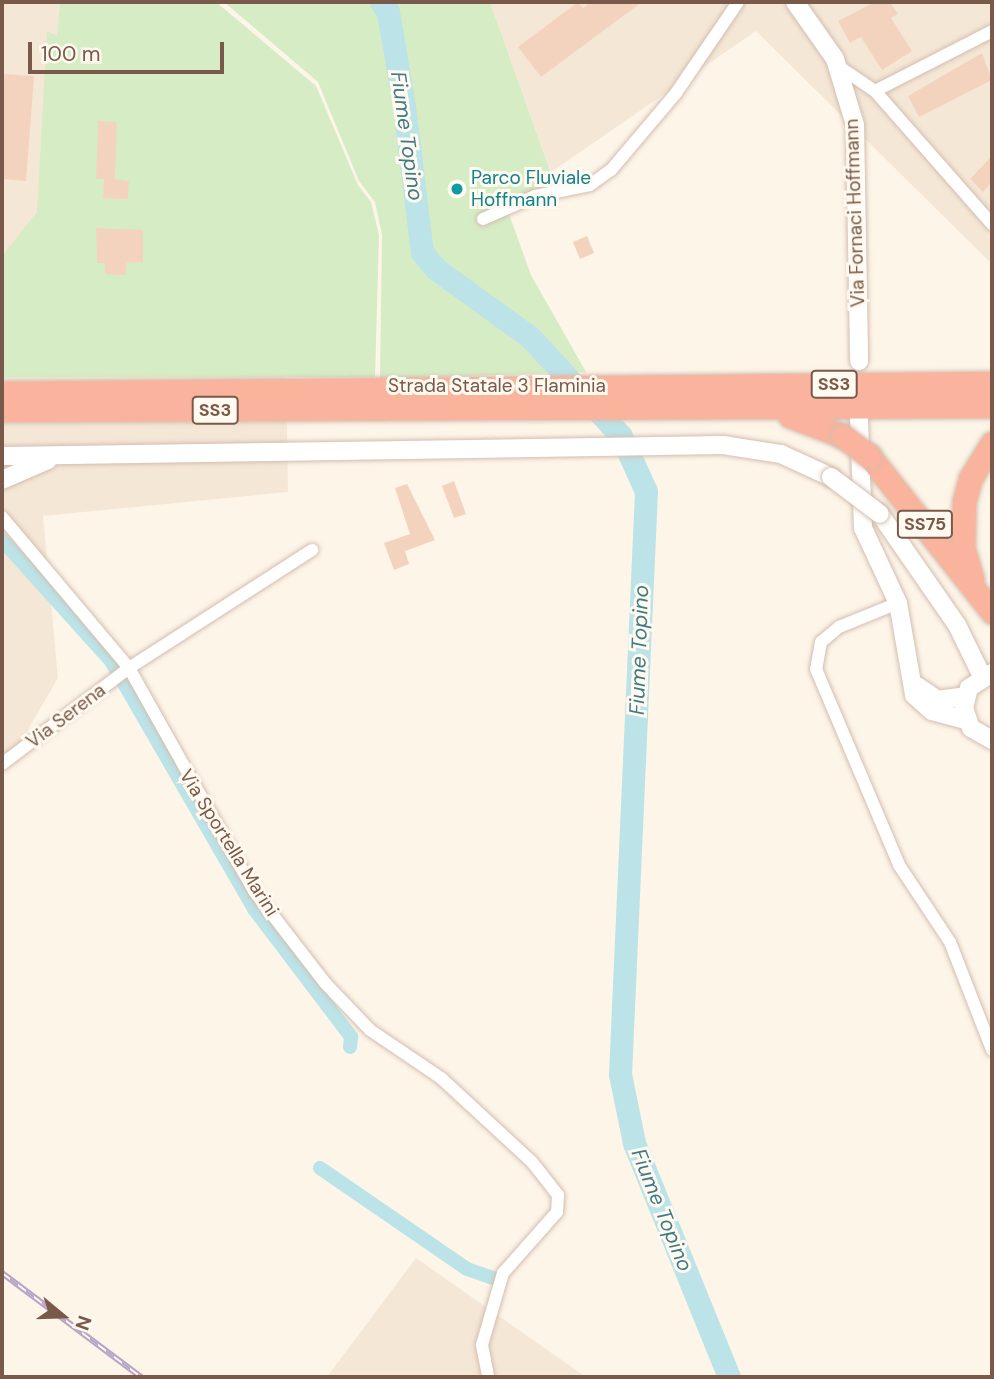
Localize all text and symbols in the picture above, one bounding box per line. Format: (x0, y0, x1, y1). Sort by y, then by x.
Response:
scale bar (32, 28, 228, 72)
text: 100 m (41, 40, 101, 68)
water label: Fiume Topino (385, 70, 429, 202)
street label: Via Fornaci Hoffmann (840, 118, 870, 308)
place label: Parco Fluviale Hoffmann (471, 167, 591, 211)
marker: Parco Fluviale Hoffmann (449, 181, 465, 197)
road number: SS3 (810, 370, 858, 398)
street label: Strada Statale 3 Flaminia (388, 375, 606, 397)
road number: SS3 (190, 396, 240, 424)
road number: SS75 (895, 510, 955, 538)
water label: Fiume Topino (624, 585, 654, 715)
street label: Via Serena (22, 679, 110, 753)
street label: Via Sportella Marini (175, 765, 283, 921)
water label: Fiume Topino (626, 1145, 698, 1275)
north arrow (28, 1281, 98, 1351)
text: N (69, 1312, 97, 1334)

